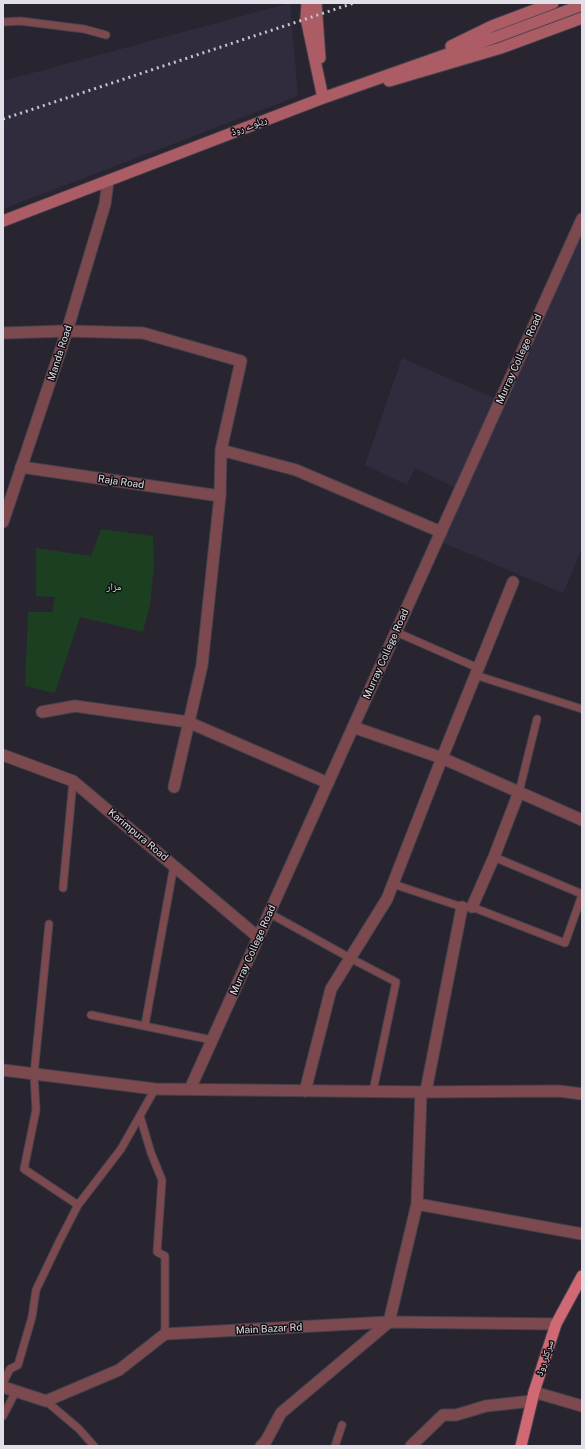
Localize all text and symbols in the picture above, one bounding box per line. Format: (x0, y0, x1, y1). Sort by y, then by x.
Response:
street label: ریلوے روڈ (229, 114, 269, 138)
street label: Murray College Road (494, 312, 544, 406)
street label: Manda Road (45, 324, 75, 382)
street label: Raja Road (97, 473, 145, 491)
park label: مزار (107, 581, 121, 593)
street label: Murray College Road (361, 607, 411, 701)
street label: Karimpura Road (106, 806, 170, 864)
street label: Murray College Road (228, 903, 278, 997)
street label: Main Bazar Rd (235, 1321, 303, 1337)
street label: سرکلر روڈ (534, 1339, 556, 1377)

